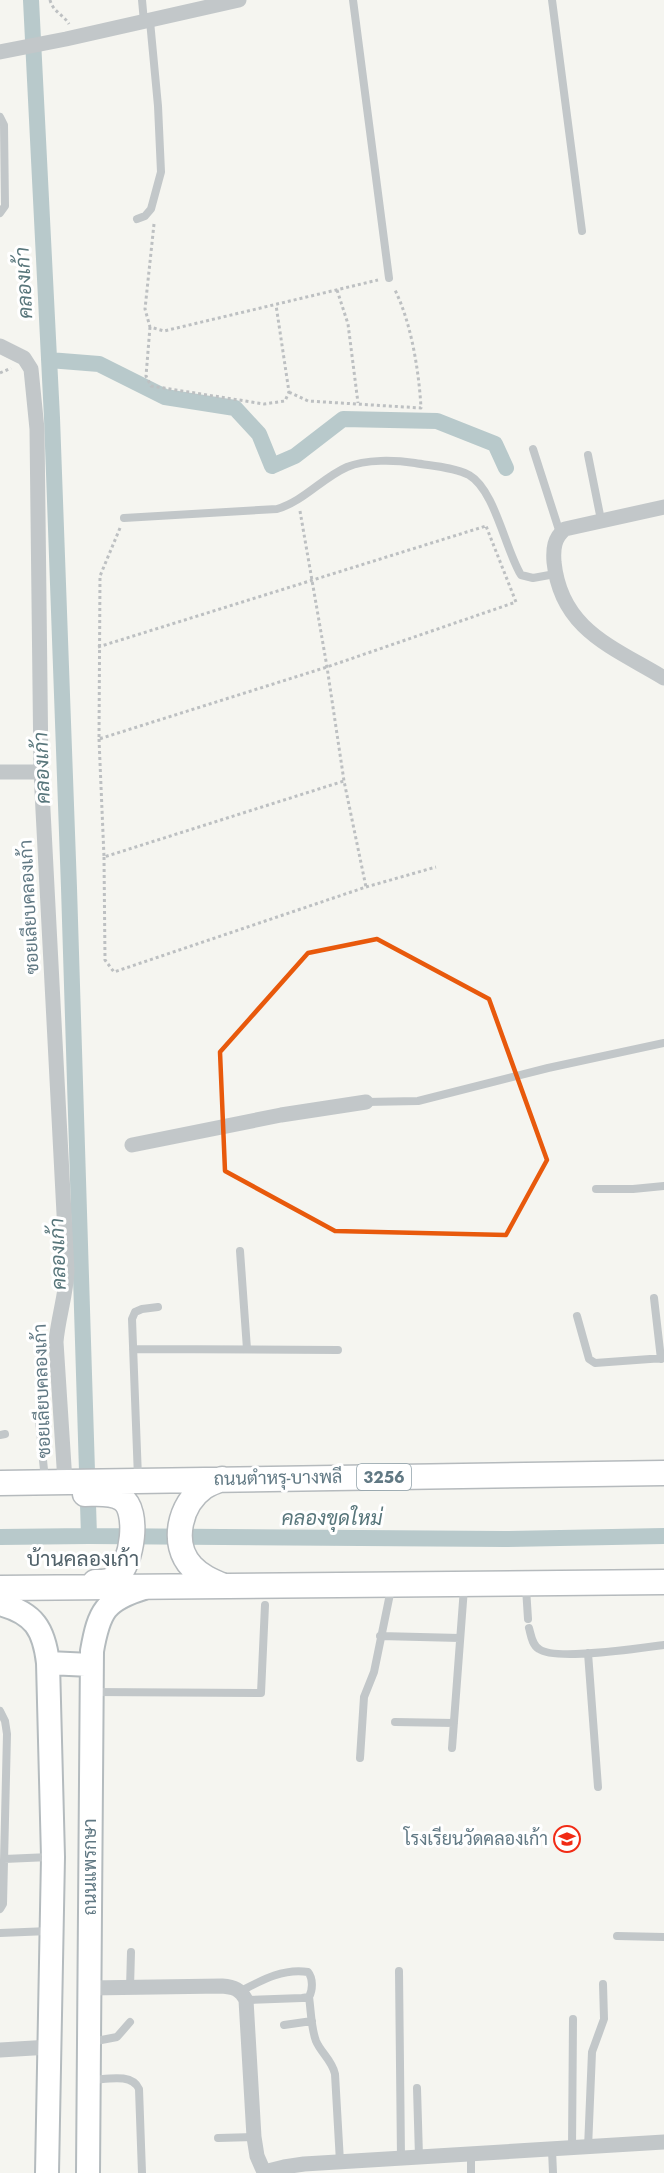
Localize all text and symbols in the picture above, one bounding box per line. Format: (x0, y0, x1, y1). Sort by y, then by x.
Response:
water label: คลองเก้า (8, 246, 40, 320)
water label: คลองเก้า (26, 732, 58, 804)
street label: ซอยเลียบคลองเก้า (12, 839, 46, 975)
water label: คลองเก้า (42, 1218, 74, 1290)
street label: ซอยเลียบคลองเก้า (27, 1323, 57, 1459)
street label: ถนนตำหรุ-บางพลี (213, 1464, 343, 1492)
road number: 3256 (357, 1464, 411, 1490)
water label: คลองขุดใหม่ (282, 1504, 383, 1533)
district label: บ้านคลองเก้า (27, 1544, 139, 1574)
street label: ถนนแพรกษา (77, 1819, 103, 1915)
school or university icon: โรงเรียนวัดคลองเก้า (552, 1824, 582, 1854)
place label: โรงเรียนวัดคลองเก้า (403, 1826, 548, 1852)

